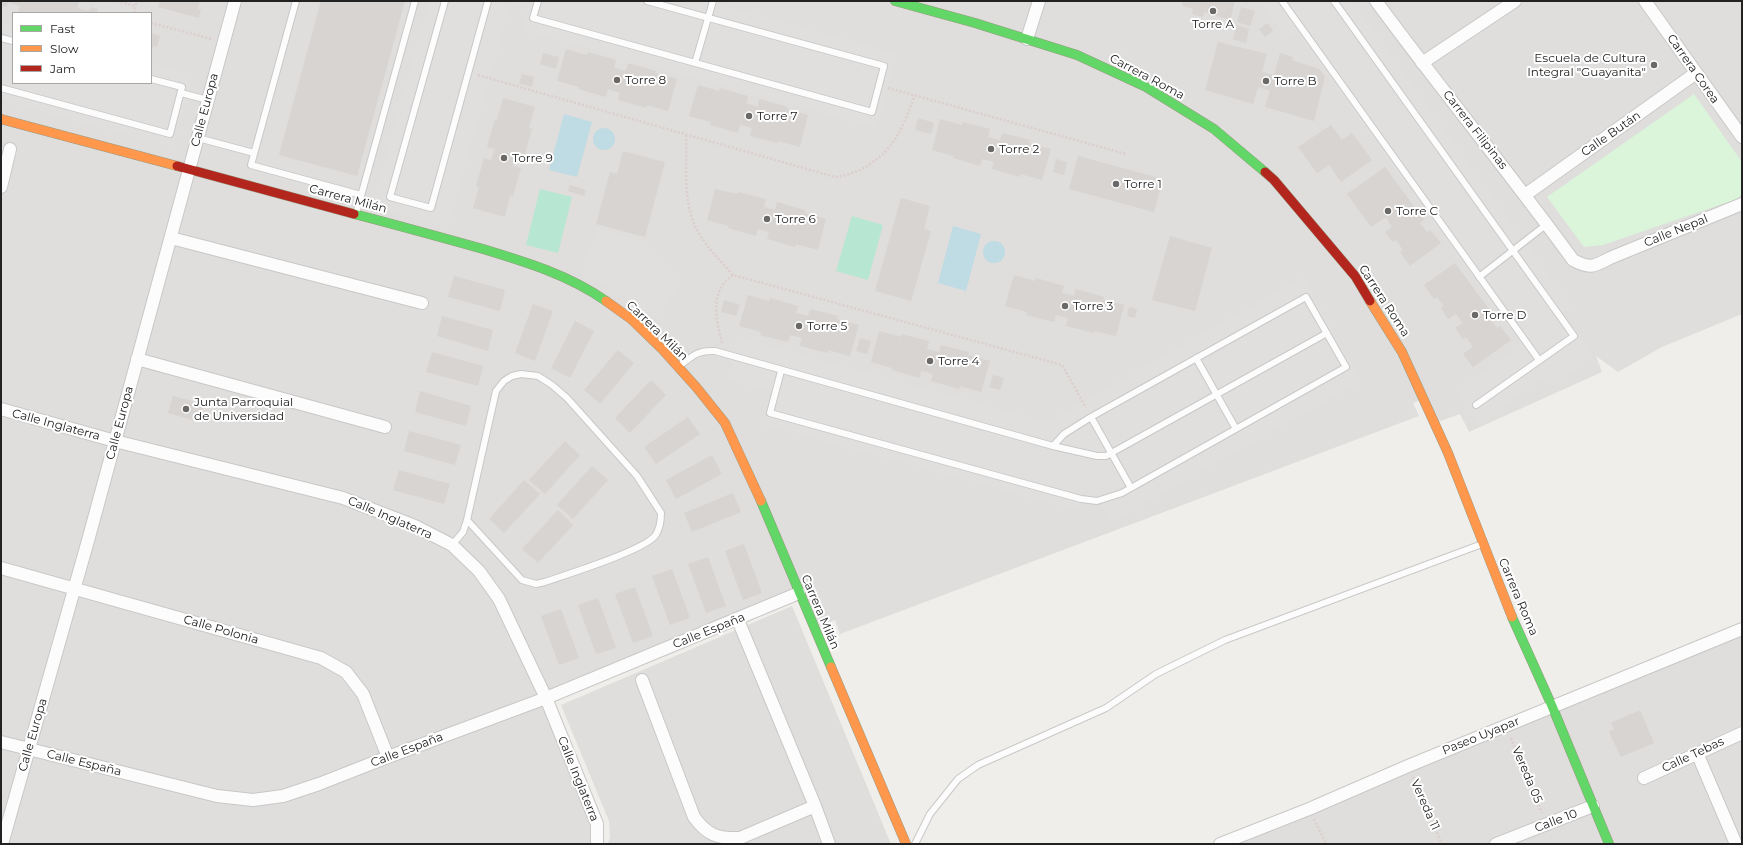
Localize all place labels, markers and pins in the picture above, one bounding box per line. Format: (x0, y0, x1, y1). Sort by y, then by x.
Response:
marker: Torre A (1208, 6, 1218, 16)
place label: Torre A (1192, 17, 1234, 31)
place label: Escuela de Cultura Integral "Guayanita" (1527, 51, 1646, 79)
marker: Escuela de Cultura Integral "Guayanita" (1649, 60, 1659, 70)
place label: Torre 8 (625, 73, 666, 87)
place label: Torre B (1274, 74, 1317, 88)
marker: Torre 8 (612, 75, 622, 85)
marker: Torre B (1261, 76, 1271, 86)
place label: Torre 7 (757, 109, 798, 123)
marker: Torre 7 (744, 111, 754, 121)
place label: Torre 2 (999, 142, 1039, 156)
marker: Torre 2 (986, 144, 996, 154)
place label: Torre 9 (512, 151, 553, 165)
marker: Torre 9 (499, 153, 509, 163)
place label: Torre 1 (1124, 177, 1162, 191)
marker: Torre 1 (1111, 179, 1121, 189)
place label: Torre C (1396, 204, 1438, 218)
marker: Torre C (1383, 206, 1393, 216)
place label: Torre 6 (775, 212, 816, 226)
marker: Torre 6 (762, 214, 772, 224)
place label: Torre 3 (1073, 299, 1113, 313)
marker: Torre 3 (1060, 301, 1070, 311)
place label: Torre D (1483, 308, 1526, 322)
marker: Torre D (1470, 310, 1480, 320)
place label: Torre 5 (807, 319, 847, 333)
marker: Torre 5 (794, 321, 804, 331)
place label: Torre 4 (938, 354, 979, 368)
marker: Torre 4 (925, 356, 935, 366)
place label: Junta Parroquial de Universidad (194, 395, 293, 423)
marker: Junta Parroquial de Universidad (181, 404, 191, 414)

